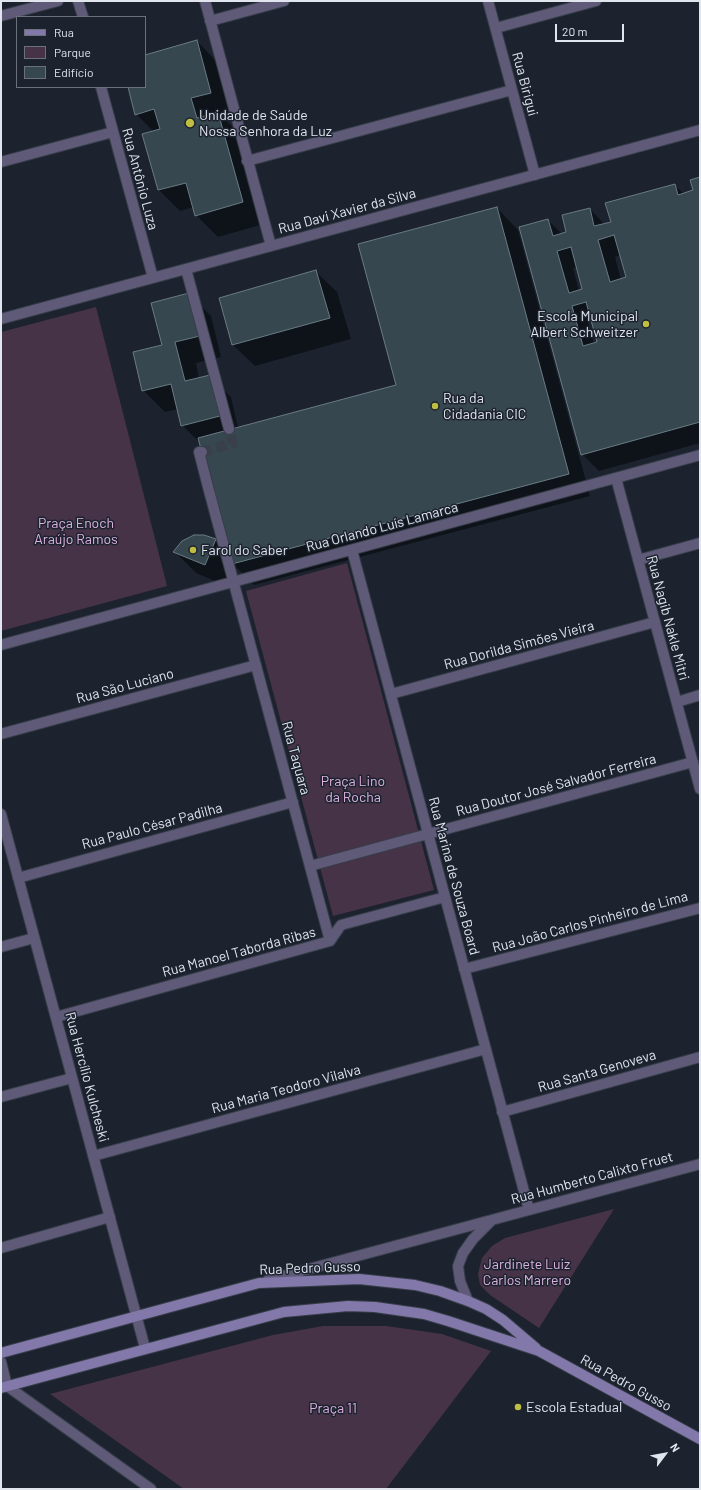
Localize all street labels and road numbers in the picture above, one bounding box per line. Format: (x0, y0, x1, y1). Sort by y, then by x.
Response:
street label: Rua Birigui (508, 50, 542, 118)
street label: Rua Antônio Luza (118, 126, 162, 232)
street label: Rua Davi Xavier da Silva (276, 185, 418, 237)
street label: Rua Orlando Luís Lamarca (304, 499, 460, 555)
street label: Rua Nagib Nakle Mitri (643, 554, 693, 682)
street label: Rua Dorilda Simões Vieira (442, 617, 596, 673)
street label: Rua São Luciano (74, 665, 176, 707)
street label: Rua Taquara (278, 719, 314, 797)
street label: Rua Doutor José Salvador Ferreira (454, 750, 658, 820)
street label: Rua Marina de Souza Board (425, 795, 483, 957)
street label: Rua Paulo César Padilha (80, 799, 224, 853)
street label: Rua João Carlos Pinheiro de Lima (490, 888, 690, 956)
street label: Rua Manoel Taborda Ribas (160, 923, 318, 981)
street label: Rua Hercílio Kulcheski (62, 1010, 112, 1144)
street label: Rua Santa Genoveva (536, 1046, 658, 1096)
street label: Rua Maria Teodoro Vilalva (210, 1061, 362, 1117)
street label: Rua Humberto Calixto Fruet (509, 1148, 675, 1208)
street label: Rua Pedro Gusso (259, 1258, 361, 1278)
street label: Rua Pedro Gusso (577, 1351, 675, 1415)

